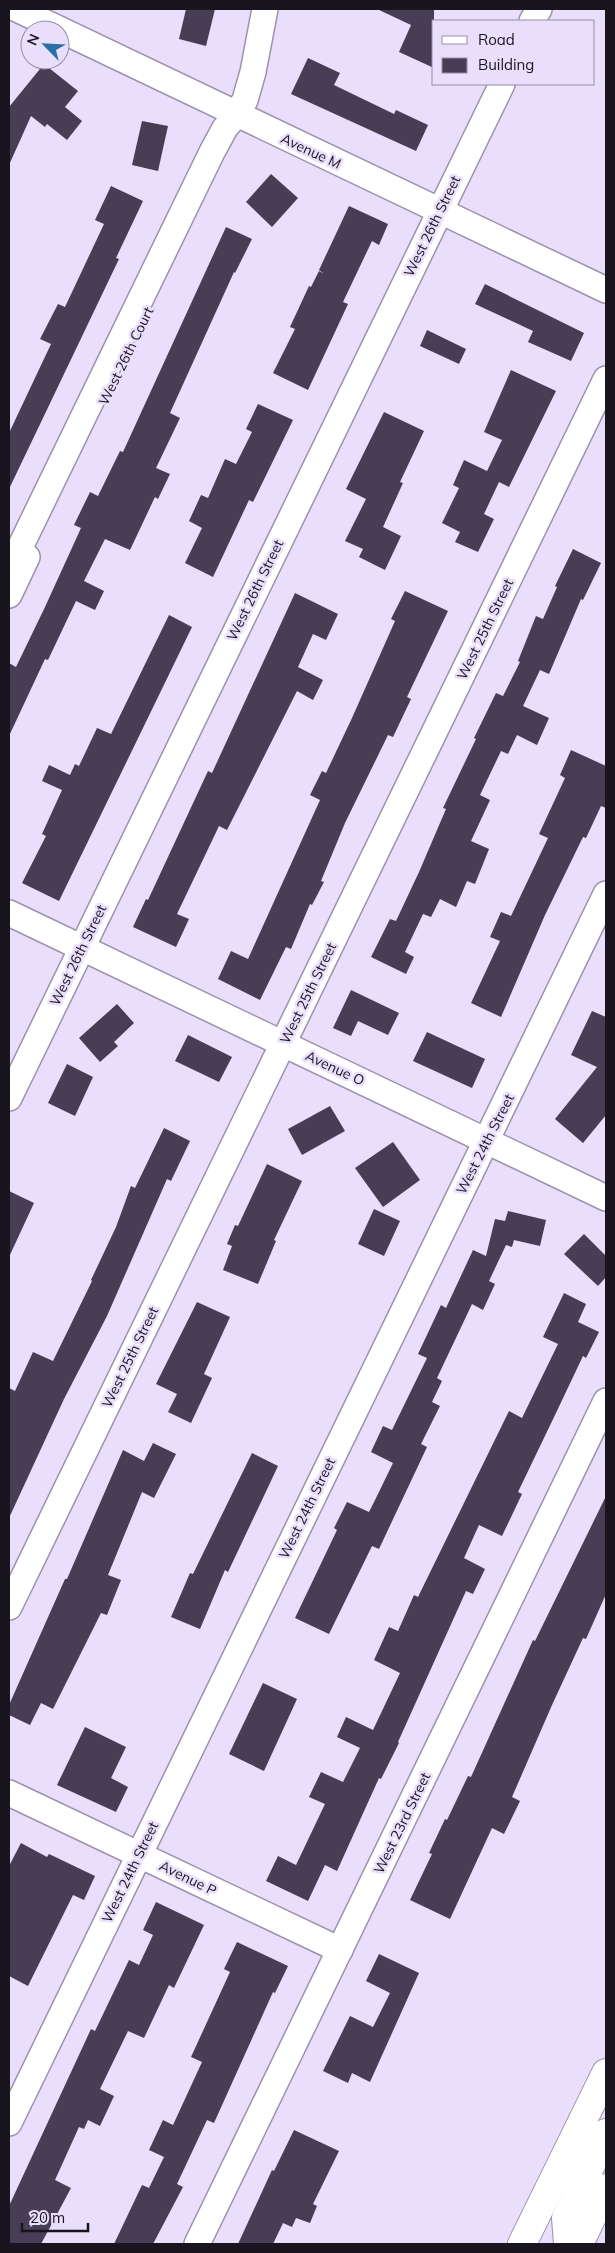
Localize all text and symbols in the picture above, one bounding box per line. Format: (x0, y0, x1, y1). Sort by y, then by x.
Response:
north arrow (20, 20, 70, 70)
legend (432, 20, 595, 85)
text: Road (478, 30, 515, 49)
text: N (23, 31, 43, 48)
text: Building (478, 55, 534, 74)
street label: Avenue M (278, 129, 344, 173)
street label: West 26th Street (400, 173, 464, 279)
street label: West 26th Court (94, 304, 158, 408)
street label: West 26th Street (223, 537, 287, 643)
street label: West 25th Street (453, 576, 517, 682)
street label: West 26th Street (46, 902, 110, 1008)
street label: West 25th Street (276, 940, 340, 1046)
street label: Avenue O (303, 1046, 367, 1090)
street label: West 24th Street (452, 1091, 518, 1197)
street label: West 25th Street (98, 1304, 162, 1410)
street label: West 24th Street (275, 1455, 339, 1561)
street label: West 23rd Street (370, 1769, 434, 1877)
street label: West 24th Street (98, 1819, 162, 1925)
street label: Avenue P (156, 1856, 220, 1900)
scale bar (22, 2200, 89, 2232)
text: 20 m (30, 2208, 65, 2227)

